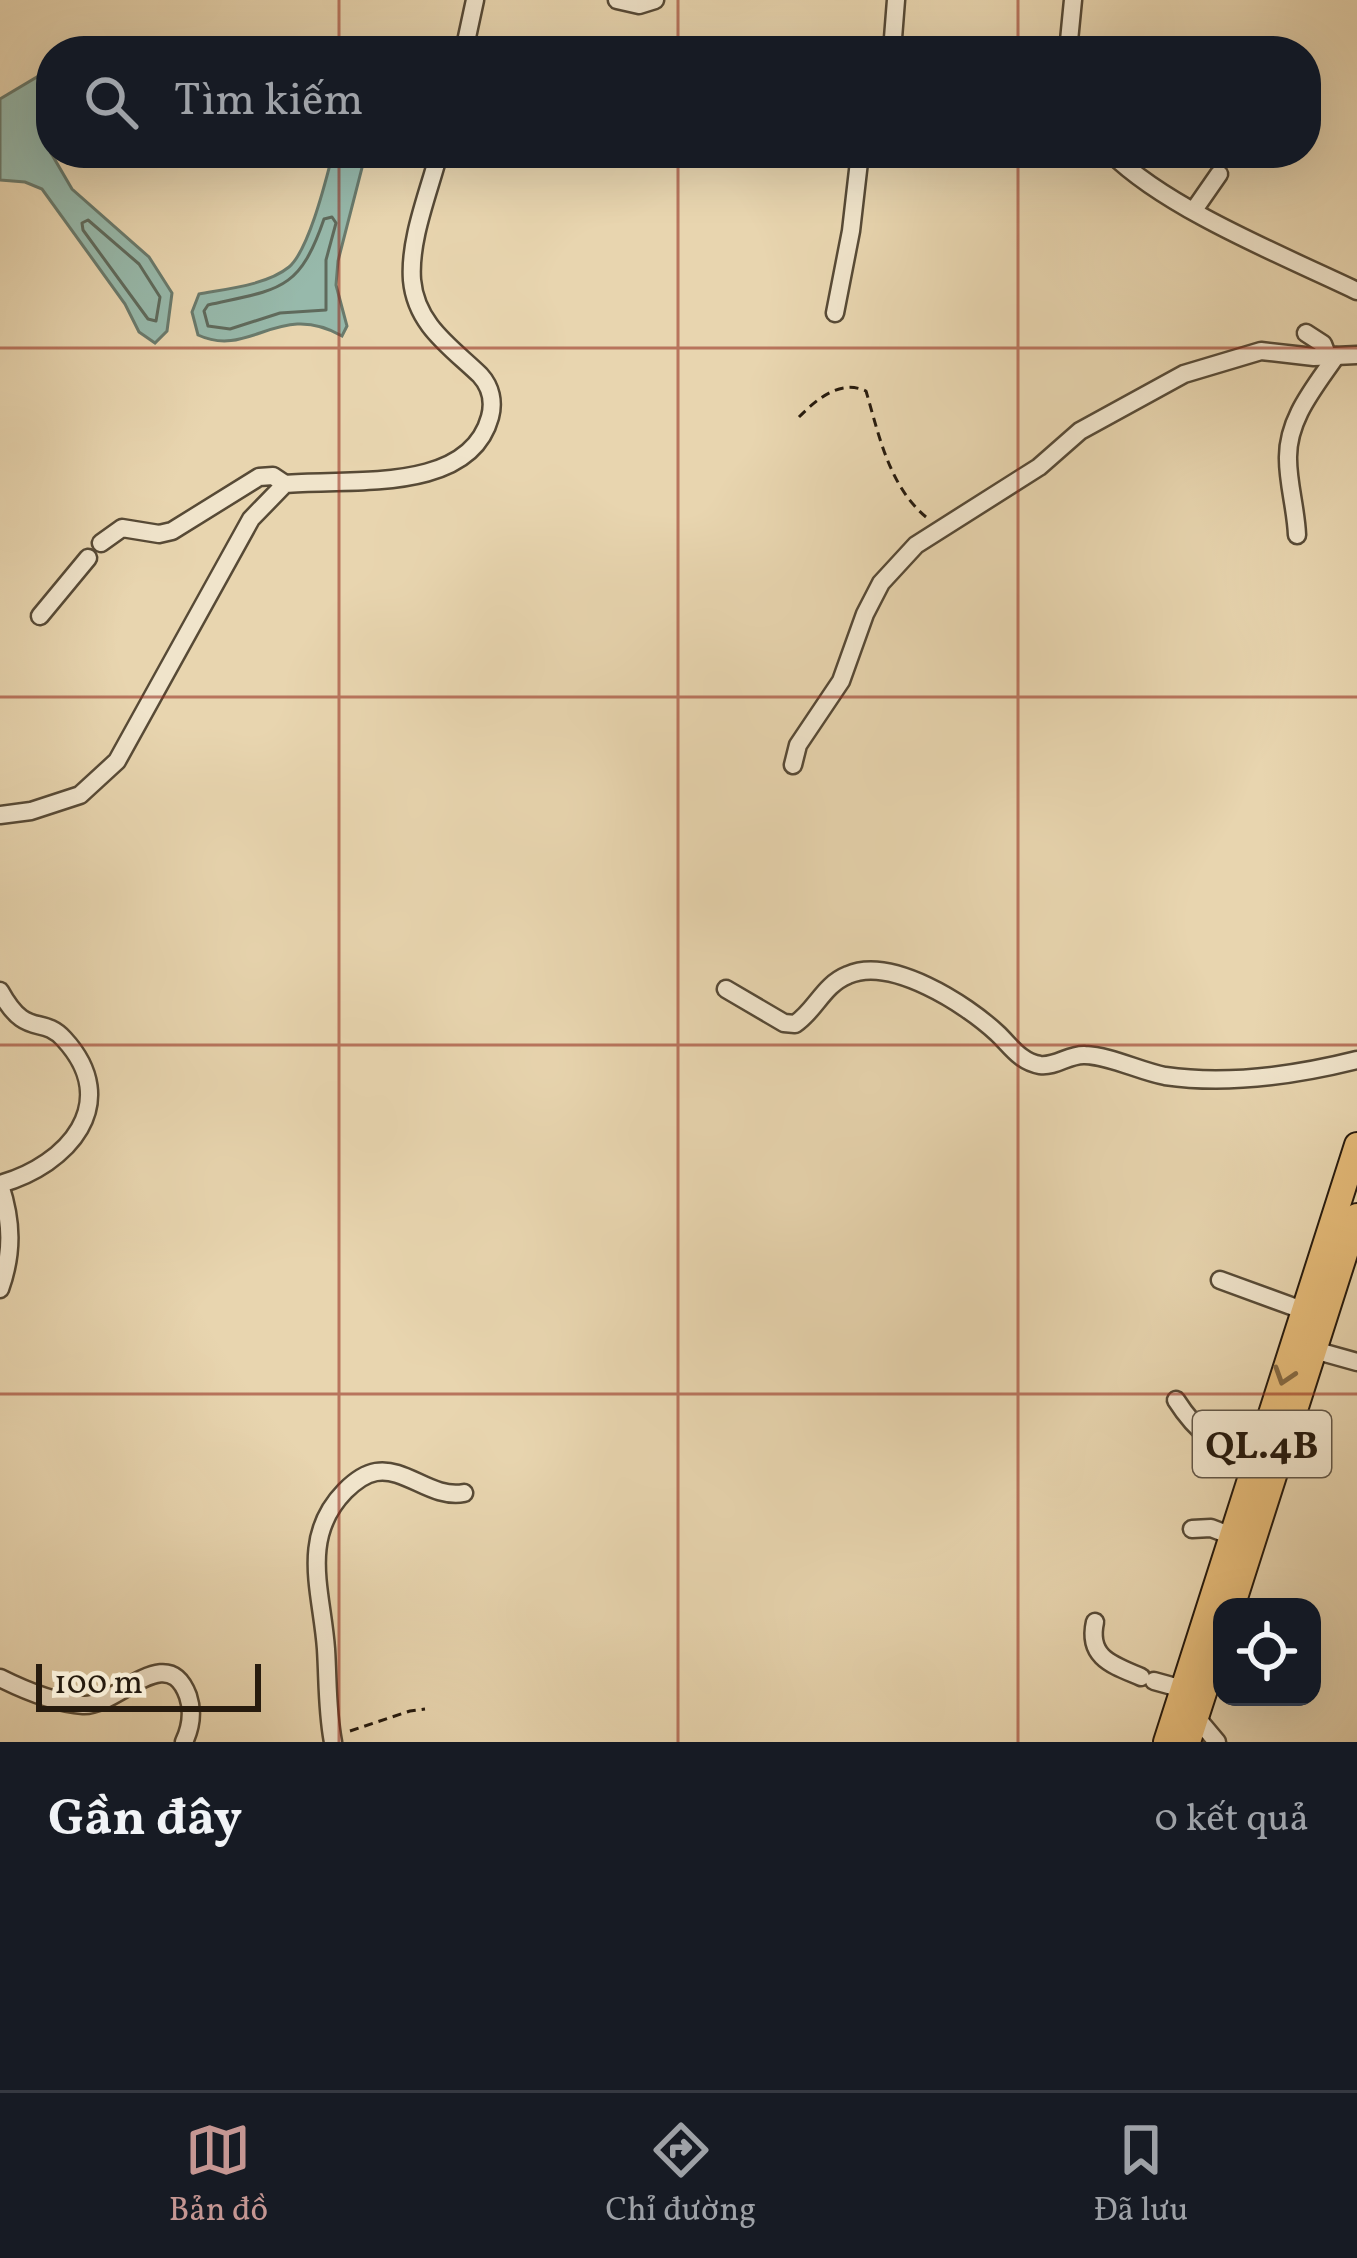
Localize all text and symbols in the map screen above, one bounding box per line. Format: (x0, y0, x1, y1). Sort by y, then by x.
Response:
search box (36, 36, 1321, 168)
icon: search (78, 69, 144, 135)
text: Tìm kiếm (174, 71, 363, 134)
one-way arrow (1273, 1365, 1298, 1386)
road number: QL.4B (1193, 1411, 1331, 1477)
map controls (1213, 1598, 1321, 1706)
button: locate (1213, 1598, 1321, 1706)
scale bar (36, 1658, 261, 1711)
text: 100 m (54, 1662, 143, 1708)
text: Gần đây (48, 1785, 242, 1856)
text: 0 kết quả (1154, 1793, 1309, 1847)
tab: Bản đồ (169, 2117, 268, 2235)
tab: Chỉ đường (605, 2117, 756, 2235)
tab: Đã lưu (1093, 2117, 1188, 2235)

